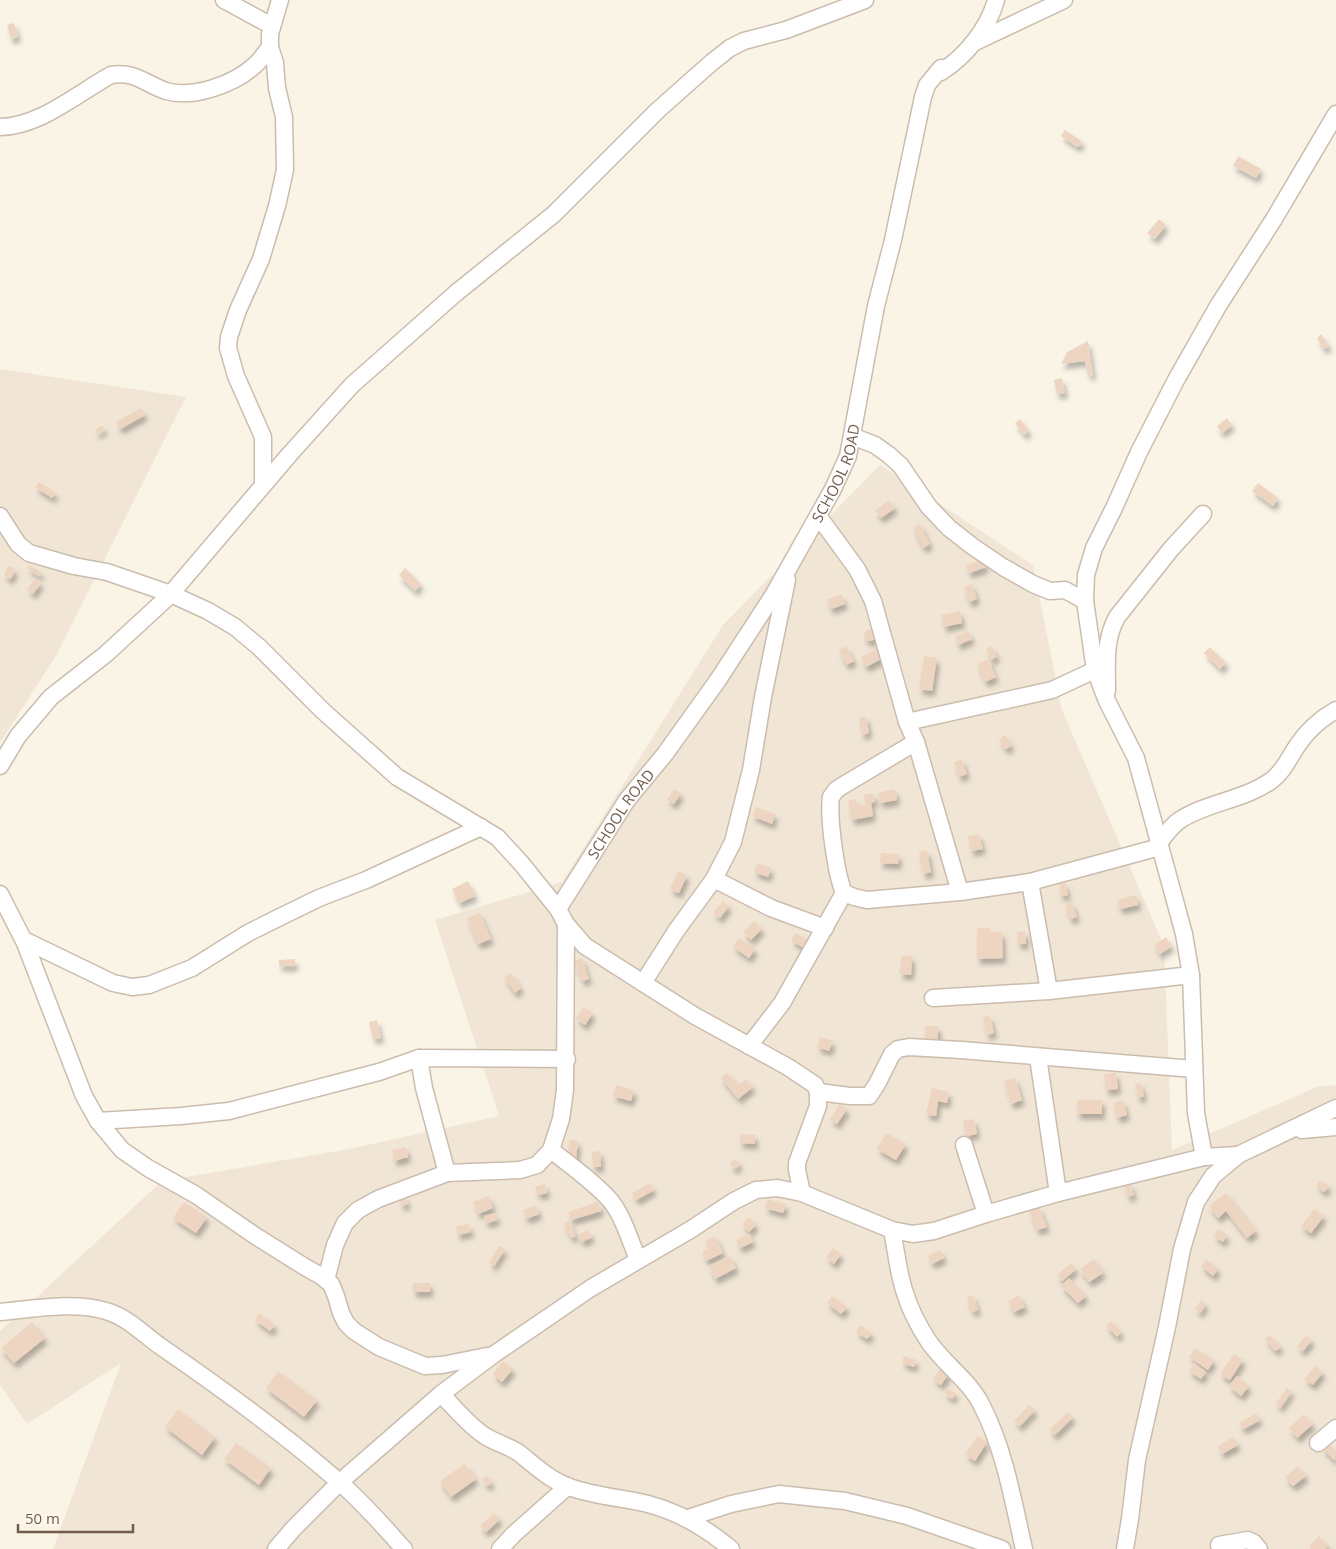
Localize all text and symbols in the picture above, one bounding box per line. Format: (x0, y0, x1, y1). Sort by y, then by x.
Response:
street label: SCHOOL ROAD (806, 422, 864, 526)
street label: SCHOOL ROAD (582, 765, 659, 862)
scale bar (18, 1502, 132, 1534)
text: 50 m (25, 1508, 60, 1528)

